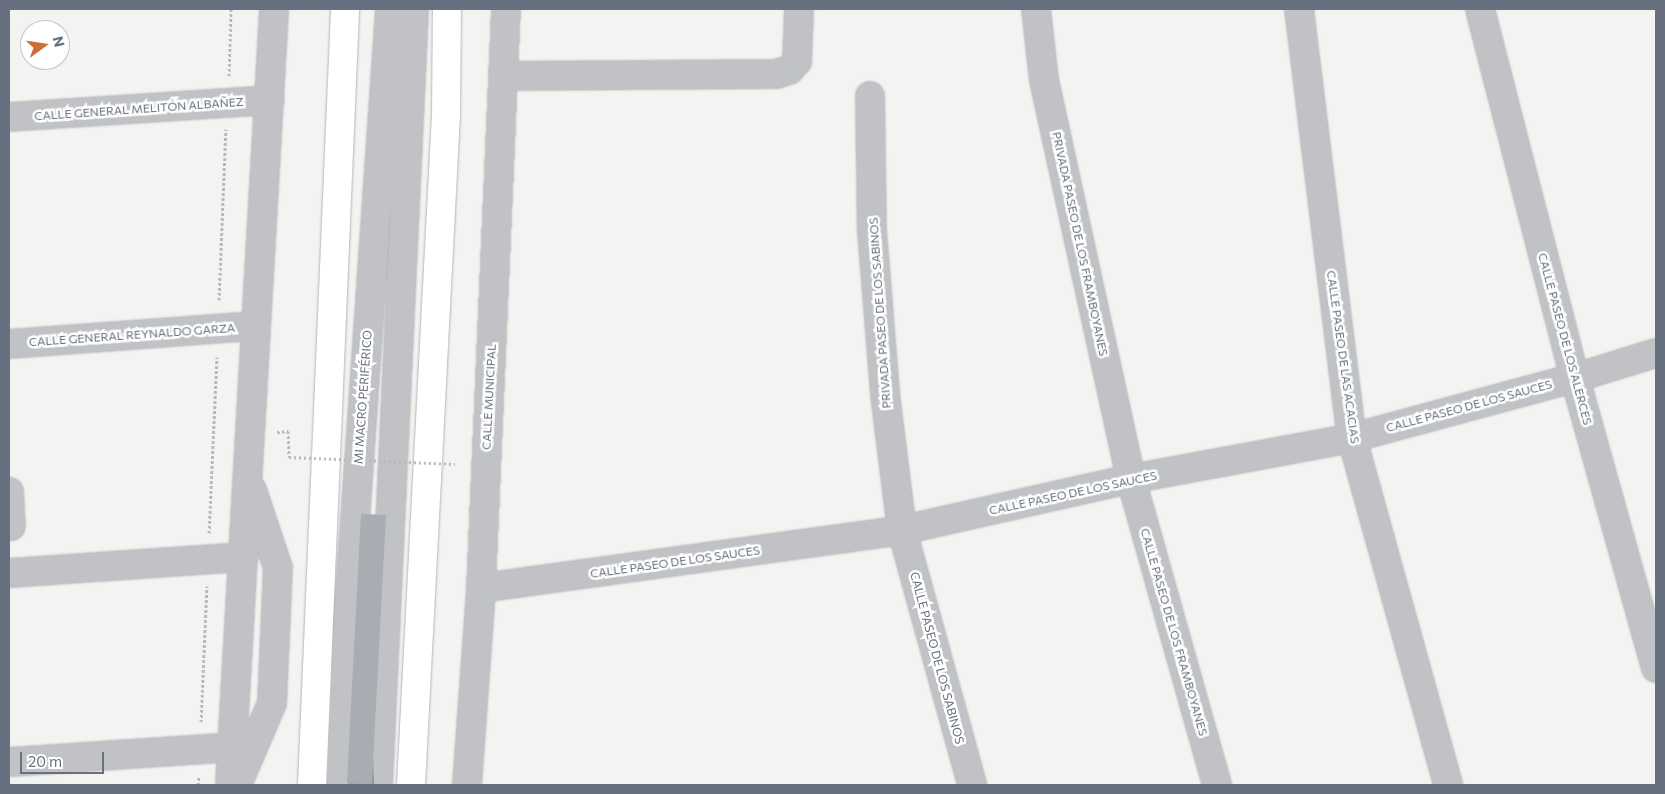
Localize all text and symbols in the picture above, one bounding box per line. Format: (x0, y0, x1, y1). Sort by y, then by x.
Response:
north arrow (20, 20, 70, 70)
text: N (50, 34, 69, 49)
street label: CALLE GENERAL MELITÓN ALBAÑEZ (34, 94, 244, 124)
street label: PRIVADA PASEO DE LOS FRAMBOYANES (1049, 130, 1111, 358)
street label: PRIVADA PASEO DE LOS SABINOS (866, 217, 894, 409)
street label: CALLE PASEO DE LOS ALERCES (1535, 251, 1595, 427)
street label: CALLE PASEO DE LAS ACACIAS (1324, 269, 1362, 445)
street label: CALLE GENERAL REYNALDO GARZA (28, 321, 236, 349)
street label: MI MACRO PERIFÉRICO (351, 330, 375, 464)
street label: CALLE MUNICIPAL (479, 344, 499, 450)
street label: CALLE PASEO DE LOS SAUCES (1384, 377, 1554, 435)
street label: CALLE PASEO DE LOS SAUCES (988, 468, 1158, 518)
street label: CALLE PASEO DE LOS FRAMBOYANES (1137, 527, 1211, 737)
street label: CALLE PASEO DE LOS SAUCES (589, 543, 761, 581)
street label: CALLE PASEO DE LOS SABINOS (907, 570, 967, 746)
scale bar (22, 742, 106, 774)
text: 20 m (28, 752, 62, 770)

